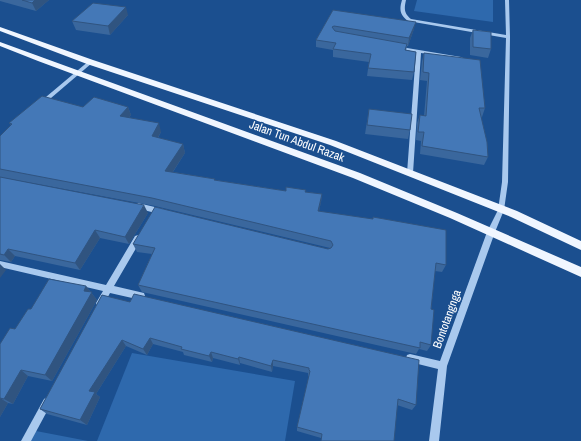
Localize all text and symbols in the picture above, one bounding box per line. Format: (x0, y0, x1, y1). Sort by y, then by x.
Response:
street label: Jalan Tun Abdul Razak (247, 116, 347, 166)
street label: Bontotangnga (429, 287, 465, 351)

